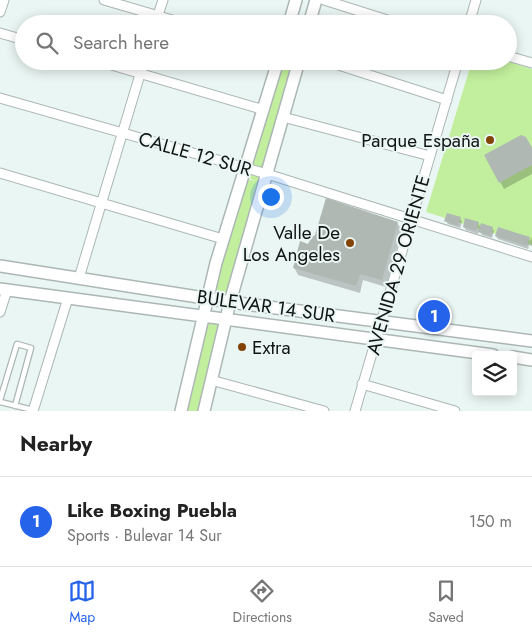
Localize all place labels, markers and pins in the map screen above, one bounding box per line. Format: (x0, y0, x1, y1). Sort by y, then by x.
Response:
place label: Parque España (361, 127, 480, 154)
marker: Parque España (484, 134, 496, 146)
place label: Valle De Los Angeles (243, 219, 340, 268)
marker: Valle De Los Angeles (344, 237, 356, 249)
pin: 1 (418, 297, 450, 335)
place label: Extra (252, 334, 291, 361)
marker: Extra (236, 341, 248, 353)

